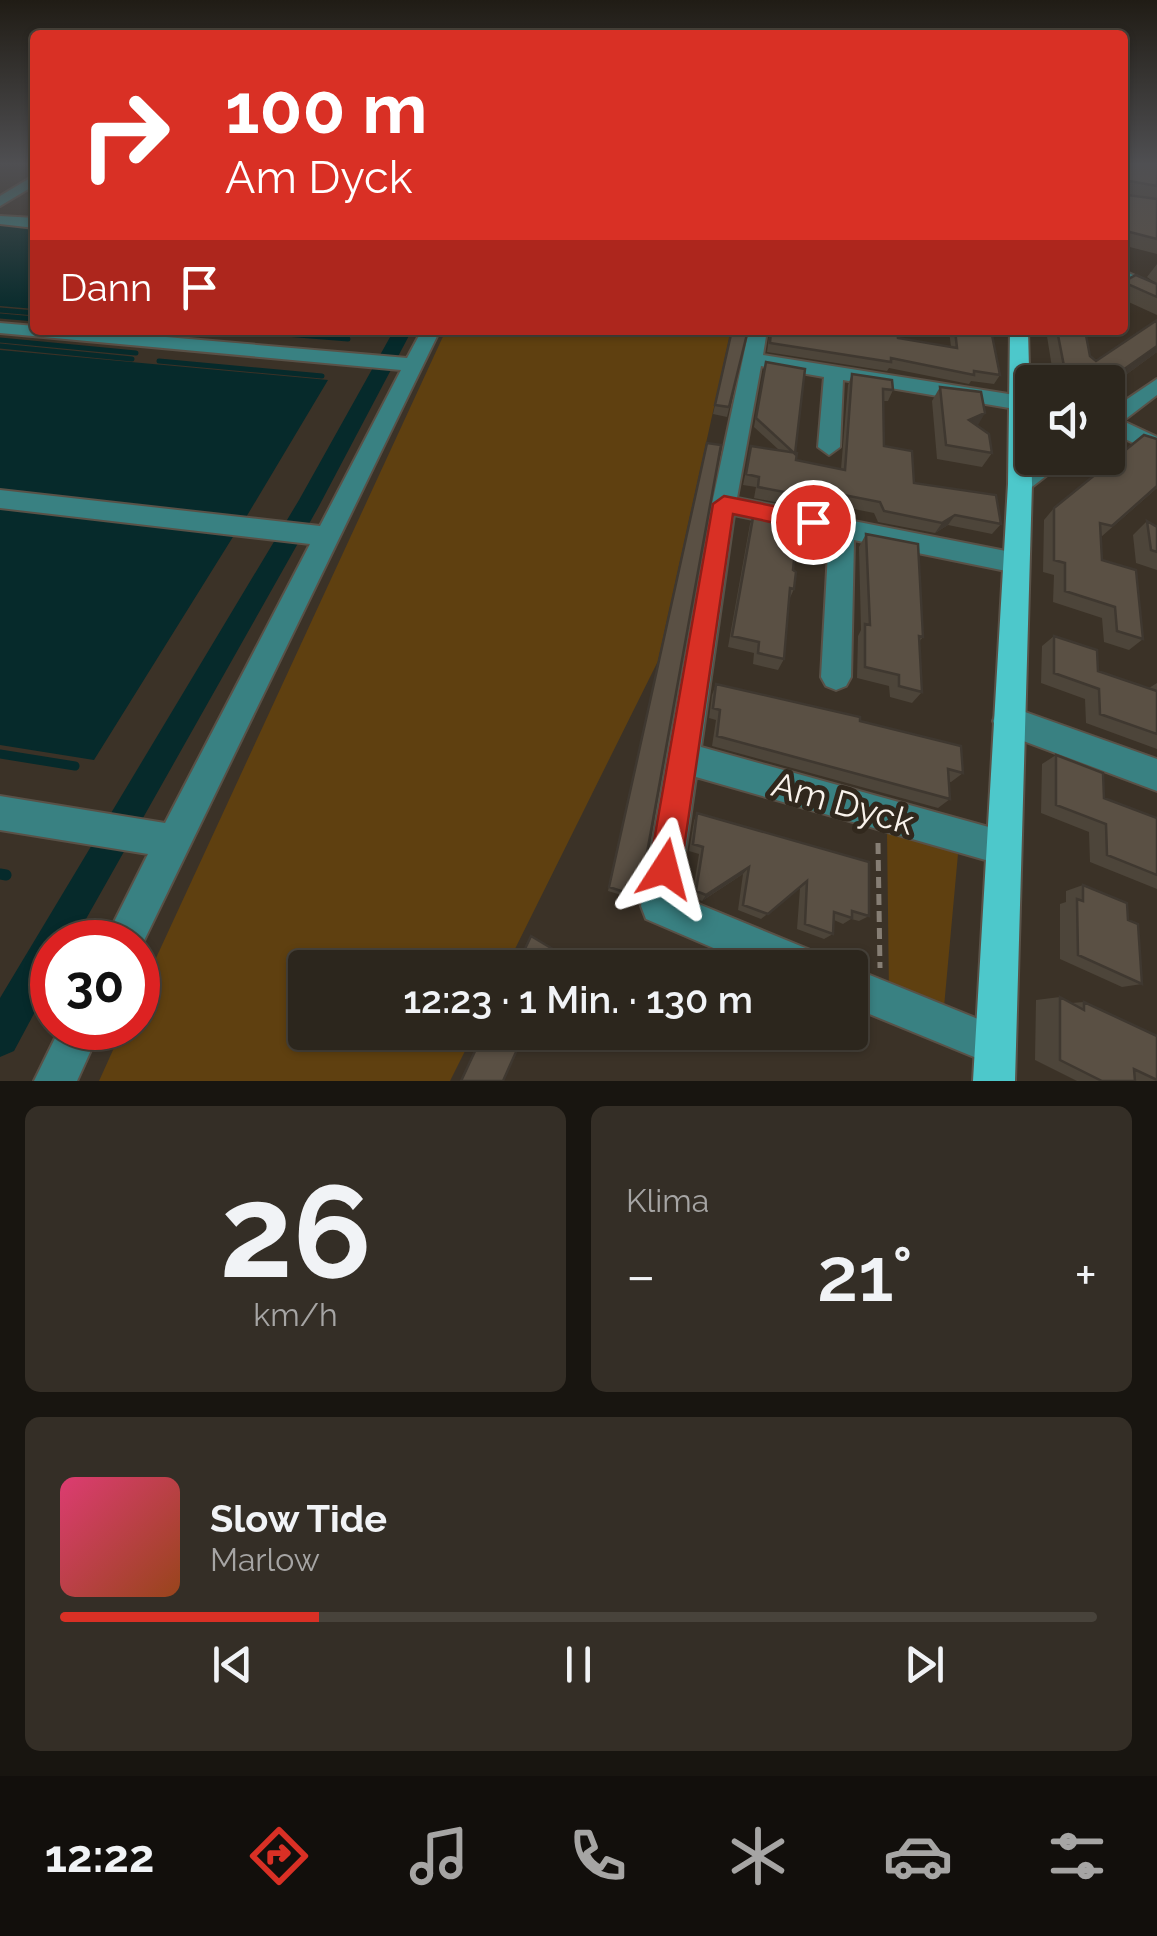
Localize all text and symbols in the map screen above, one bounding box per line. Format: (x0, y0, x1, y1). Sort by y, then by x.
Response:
text: 100 m (225, 67, 428, 149)
icon: right (60, 70, 190, 200)
text: Am Dyck (225, 151, 413, 204)
icon: arrive (172, 260, 227, 315)
text: Dann (60, 265, 152, 310)
map controls (1015, 365, 1125, 475)
button: sound (1015, 365, 1125, 475)
pin (771, 480, 856, 565)
icon: arrive (786, 495, 841, 550)
street label: Am Dyck (767, 763, 919, 843)
position arrow (613, 817, 717, 921)
speed limit sign: 30 (30, 920, 160, 1050)
text: 12:23 · 1 Min. · 130 m (403, 977, 753, 1022)
text: 26 (219, 1155, 372, 1307)
text: Klima (626, 1182, 709, 1219)
text: 21° (817, 1230, 913, 1319)
text: − (626, 1243, 656, 1308)
text: + (1074, 1243, 1097, 1308)
text: km/h (253, 1296, 338, 1333)
text: Slow Tide (210, 1496, 387, 1541)
text: Marlow (210, 1541, 320, 1578)
icon: previous (205, 1637, 260, 1692)
icon: pause (551, 1637, 606, 1692)
icon: next (897, 1637, 952, 1692)
icon: directions (244, 1821, 314, 1891)
icon: music (404, 1821, 474, 1891)
icon: phone (563, 1821, 633, 1891)
icon: climate (723, 1821, 793, 1891)
icon: car (883, 1821, 953, 1891)
icon: filters (1042, 1821, 1112, 1891)
text: 12:22 (45, 1830, 154, 1883)

